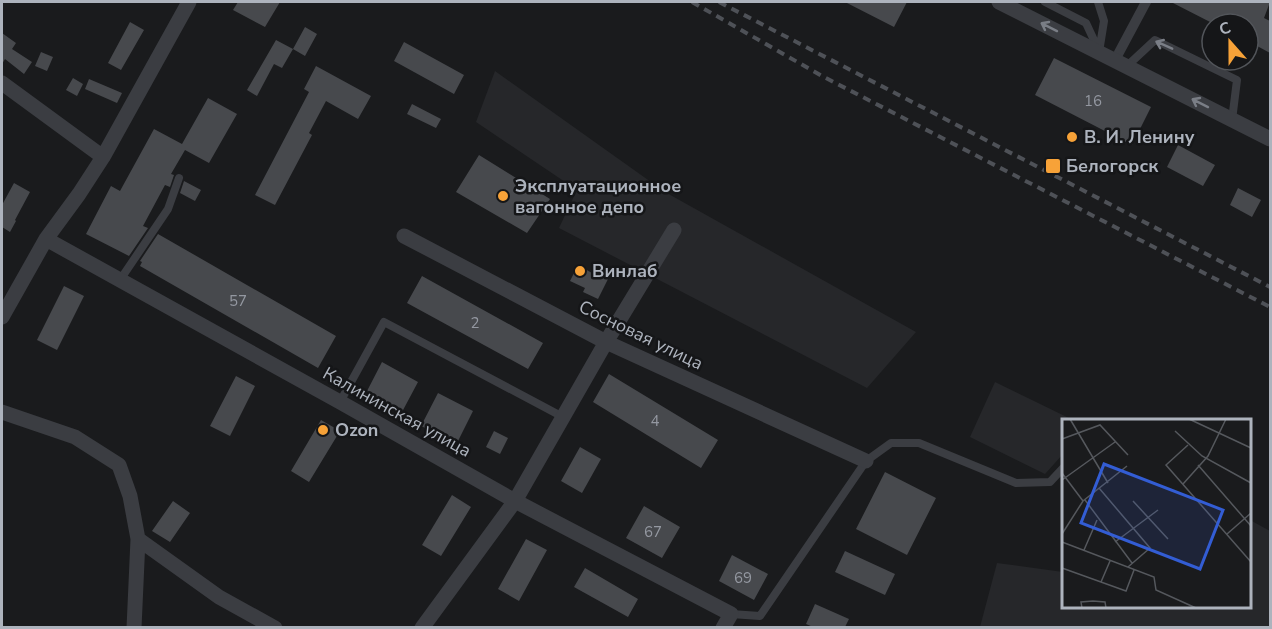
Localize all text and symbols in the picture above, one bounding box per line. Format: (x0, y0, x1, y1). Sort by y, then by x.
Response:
north arrow (1200, 12, 1260, 72)
text: С (1216, 17, 1234, 41)
one-way arrow (1041, 21, 1059, 32)
one-way arrow (1155, 38, 1173, 50)
house number: 16 (1084, 91, 1102, 111)
one-way arrow (1191, 97, 1209, 108)
place label: В. И. Ленину (1084, 125, 1195, 149)
marker: В. И. Ленину (1065, 130, 1079, 144)
place label: Белогорск (1066, 154, 1159, 178)
marker: Белогорск (1044, 157, 1062, 175)
place label: Эксплуатационное вагонное депо (515, 174, 681, 219)
marker: Эксплуатационное вагонное депо (496, 189, 510, 203)
place label: Винлаб (592, 259, 658, 283)
marker: Винлаб (573, 264, 587, 278)
house number: 57 (229, 291, 247, 311)
street label: Сосновая улица (575, 295, 707, 375)
house number: 2 (470, 313, 480, 333)
street label: Калининская улица (319, 361, 475, 463)
house number: 4 (650, 411, 660, 431)
place label: Ozon (335, 418, 378, 442)
inset map (1062, 419, 1251, 608)
marker: Ozon (316, 423, 330, 437)
house number: 67 (644, 522, 662, 542)
house number: 69 (734, 568, 752, 588)

